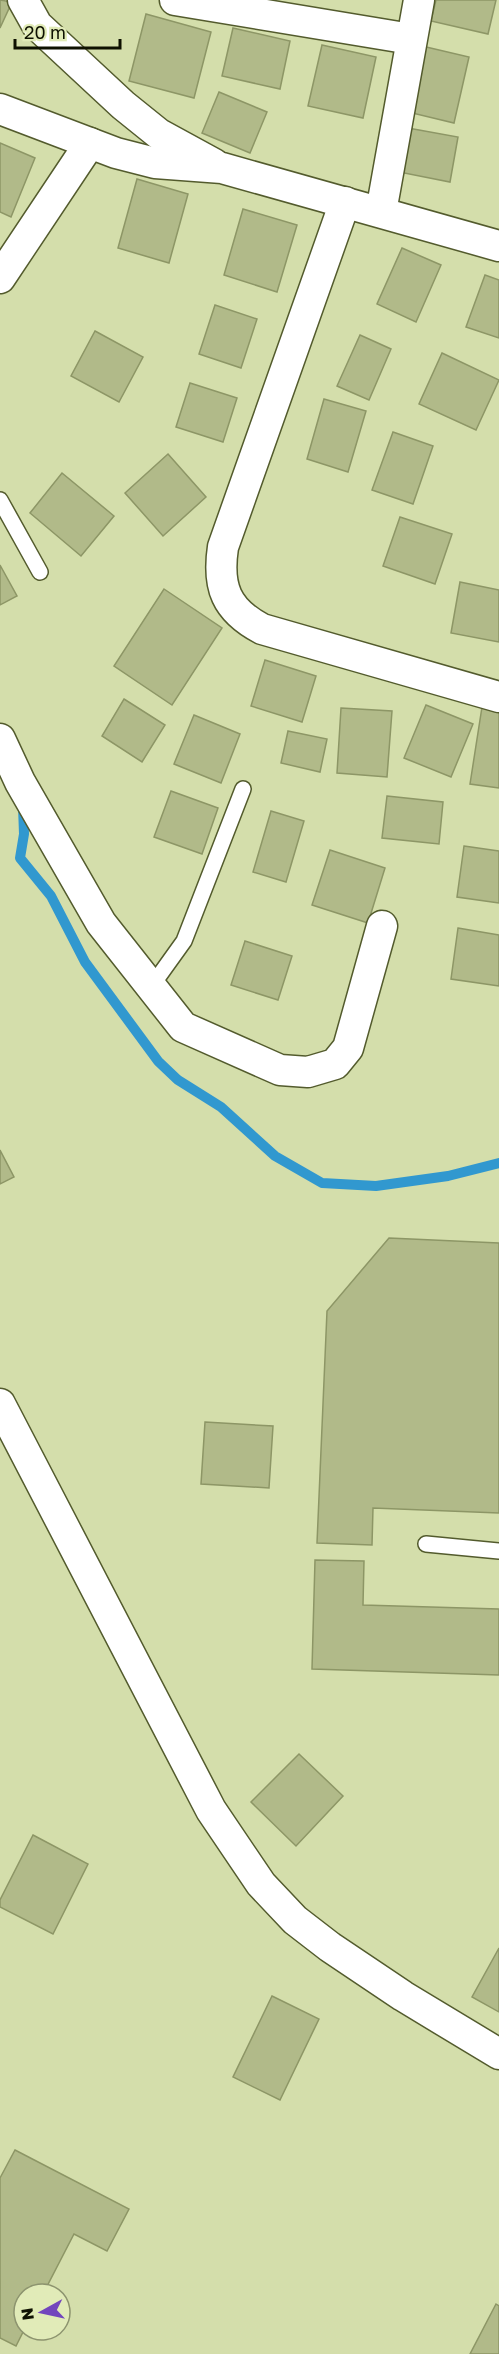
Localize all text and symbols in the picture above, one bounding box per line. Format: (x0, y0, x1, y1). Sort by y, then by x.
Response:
scale bar (15, 12, 120, 50)
text: 20 m (24, 21, 66, 43)
north arrow (12, 2282, 72, 2342)
text: N (16, 2307, 38, 2322)

